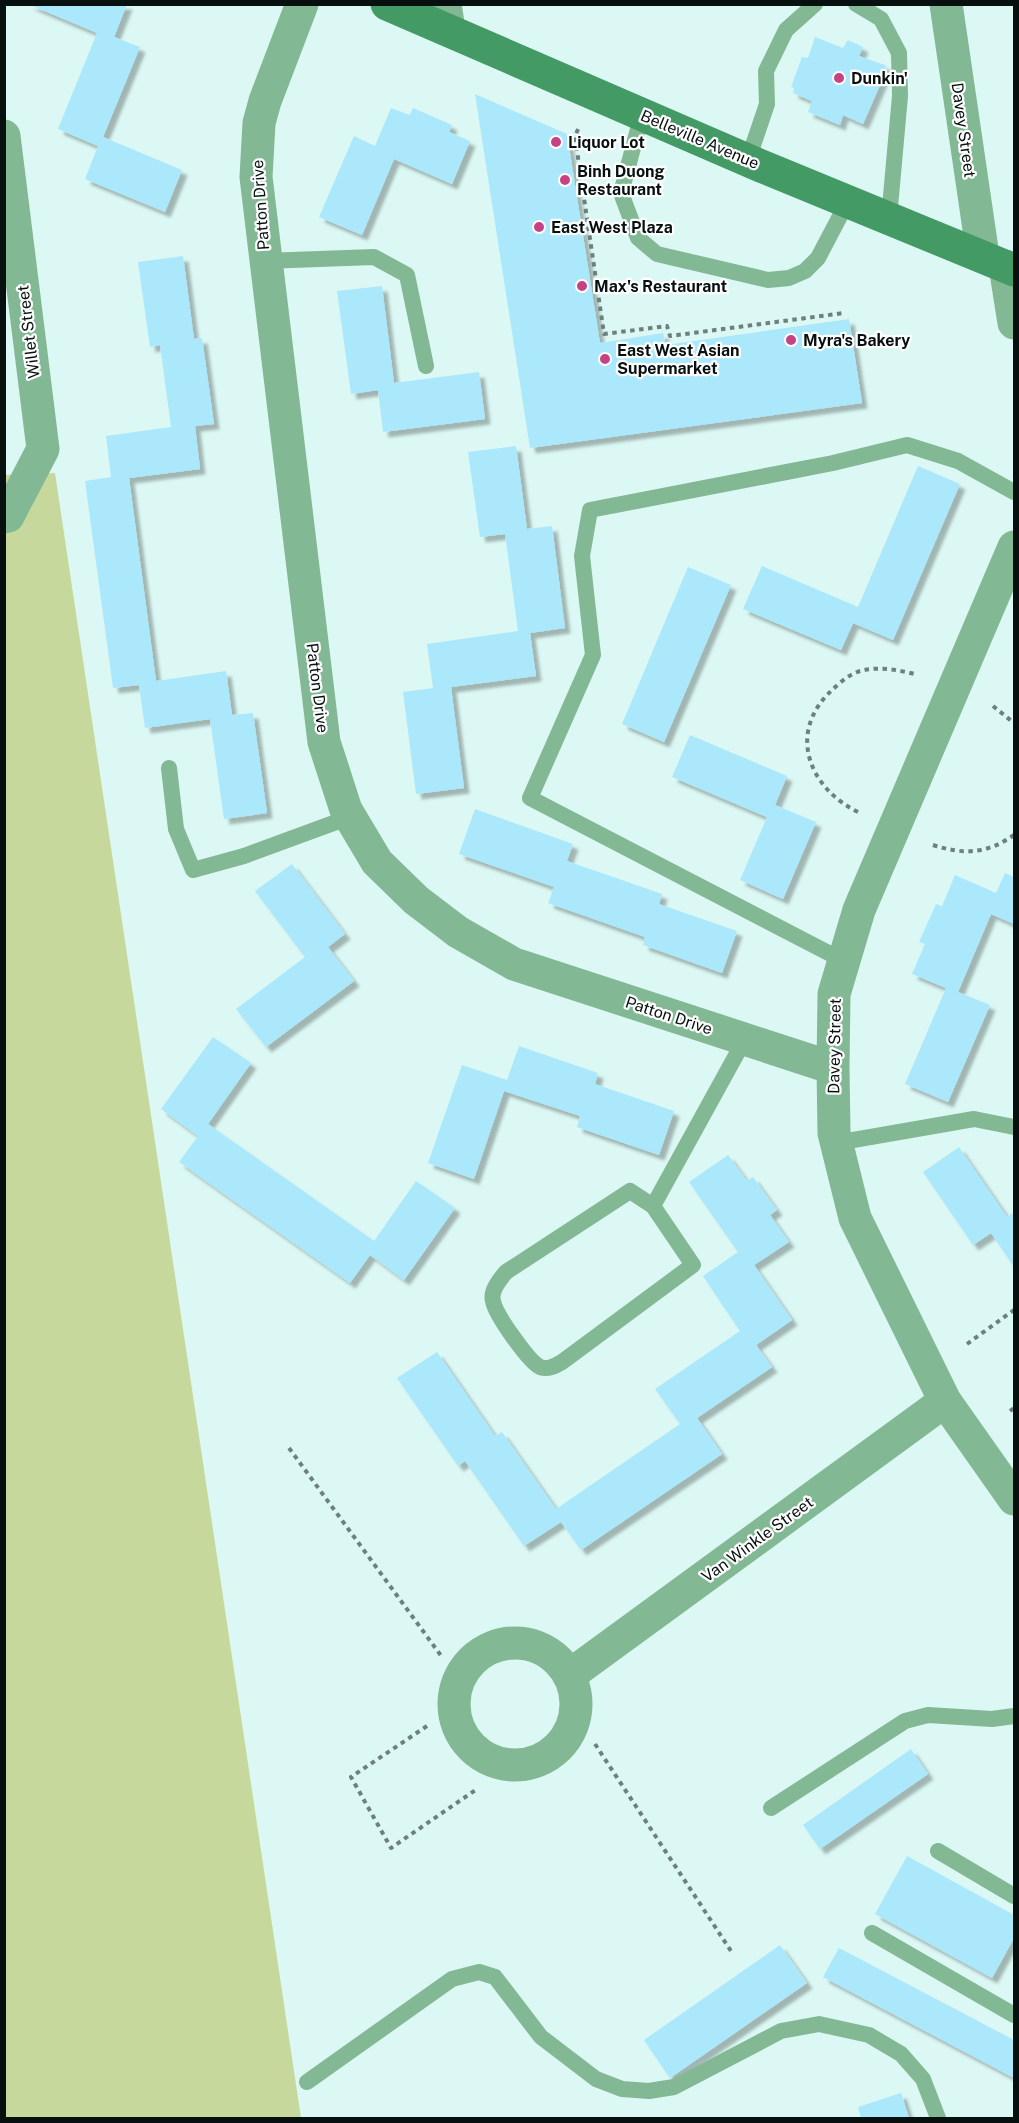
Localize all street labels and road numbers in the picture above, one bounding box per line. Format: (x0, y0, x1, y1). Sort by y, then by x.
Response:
street label: Davey Street (947, 81, 980, 179)
street label: Belleville Avenue (638, 106, 762, 173)
street label: Patton Drive (248, 159, 273, 251)
street label: Willet Street (13, 284, 44, 380)
street label: Patton Drive (303, 642, 332, 734)
street label: Patton Drive (623, 992, 715, 1038)
street label: Davey Street (824, 998, 845, 1094)
street label: Van Winkle Street (698, 1493, 817, 1586)

